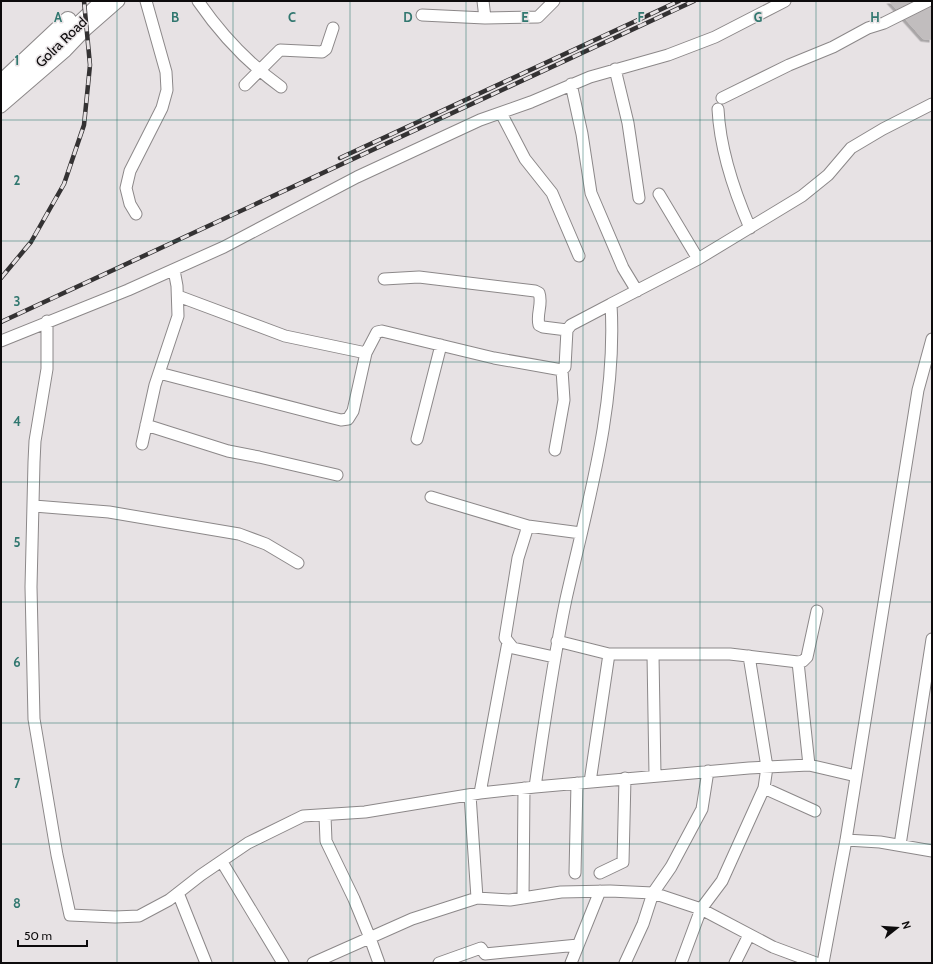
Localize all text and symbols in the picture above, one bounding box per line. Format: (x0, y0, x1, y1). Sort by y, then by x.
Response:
text: A (54, 9, 63, 25)
text: B (171, 9, 179, 25)
text: C (288, 9, 296, 25)
text: D (403, 9, 413, 25)
text: E (521, 9, 529, 25)
text: F (638, 9, 645, 25)
text: G (754, 9, 763, 25)
text: H (870, 9, 880, 25)
street label: Golra Road (31, 13, 91, 71)
text: 1 (15, 52, 19, 68)
text: 2 (14, 172, 21, 188)
text: 3 (13, 293, 21, 309)
text: 4 (13, 413, 21, 429)
text: 5 (14, 534, 21, 550)
text: 6 (13, 654, 21, 670)
text: 7 (14, 775, 21, 791)
text: 8 (13, 895, 21, 911)
north arrow (877, 908, 917, 948)
text: N (899, 919, 914, 931)
scale bar (18, 922, 87, 948)
text: 50 m (24, 928, 52, 943)

